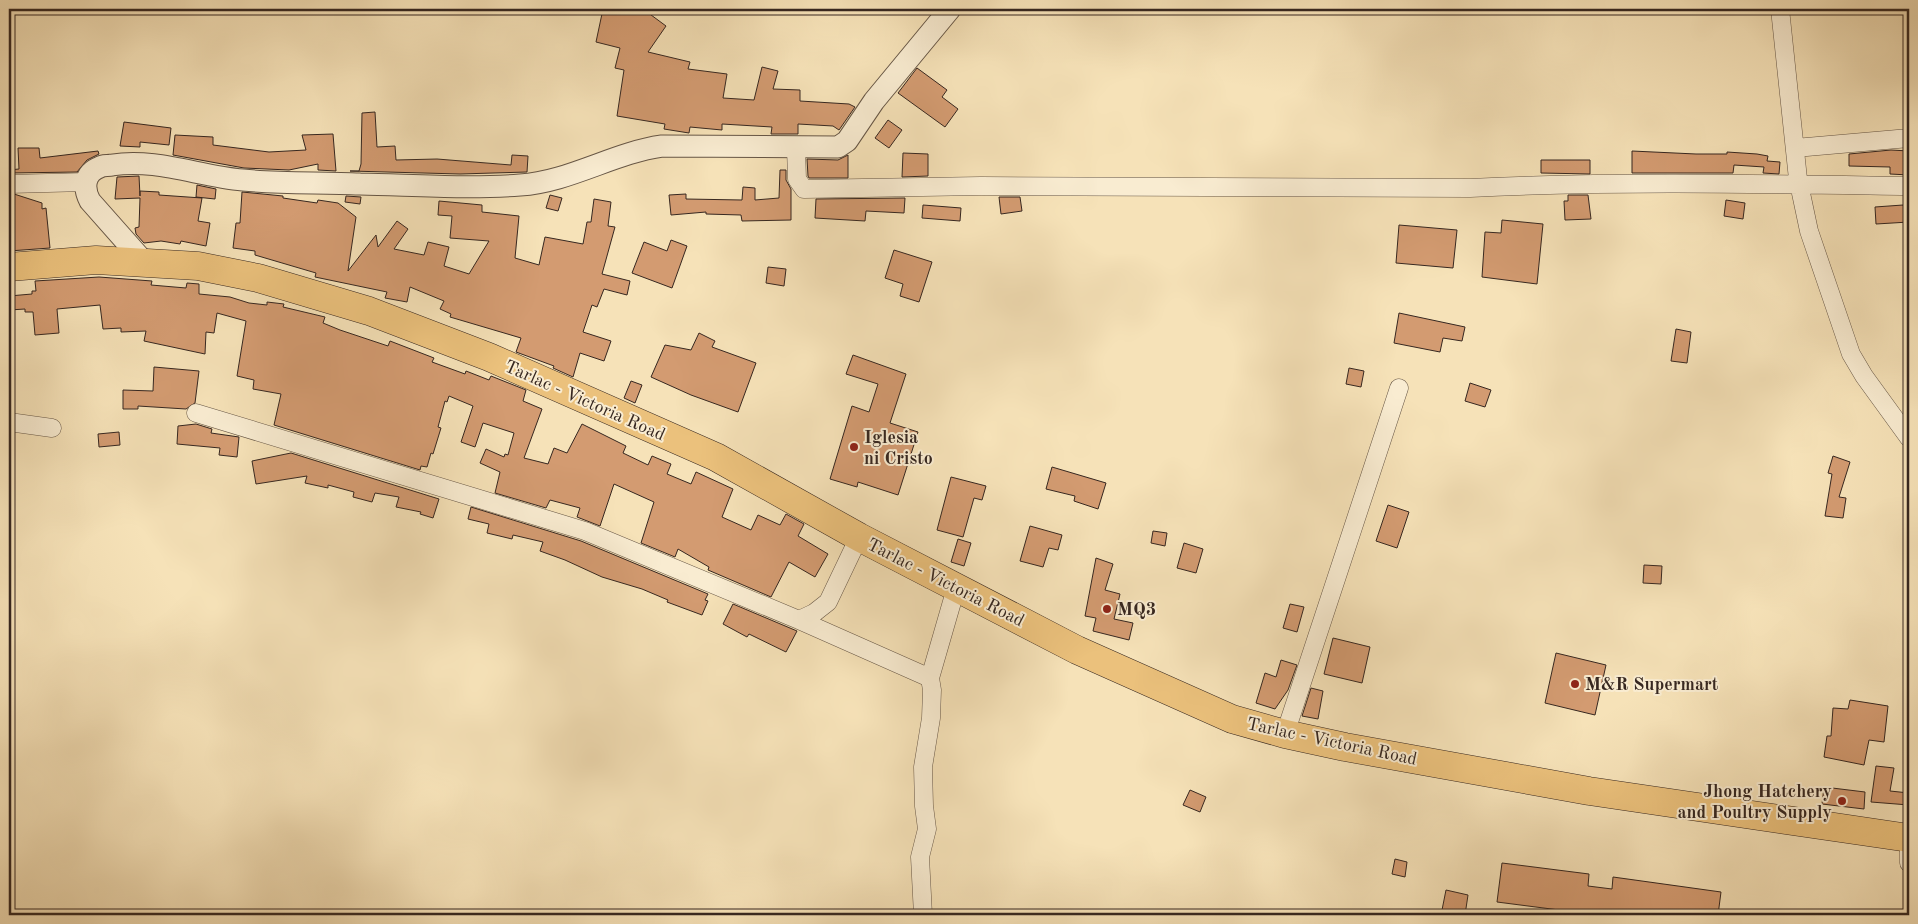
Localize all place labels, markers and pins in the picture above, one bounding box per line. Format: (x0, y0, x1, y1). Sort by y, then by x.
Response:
place label: Iglesia ni Cristo (864, 429, 933, 468)
marker: Iglesia ni Cristo (848, 441, 860, 453)
place label: MQ3 (1117, 601, 1156, 619)
marker: MQ3 (1101, 603, 1113, 615)
place label: M&R Supermart (1585, 676, 1719, 694)
marker: M&R Supermart (1569, 678, 1581, 690)
place label: Jhong Hatchery and Poultry Supply (1677, 783, 1832, 822)
marker: Jhong Hatchery and Poultry Supply (1836, 795, 1848, 807)

